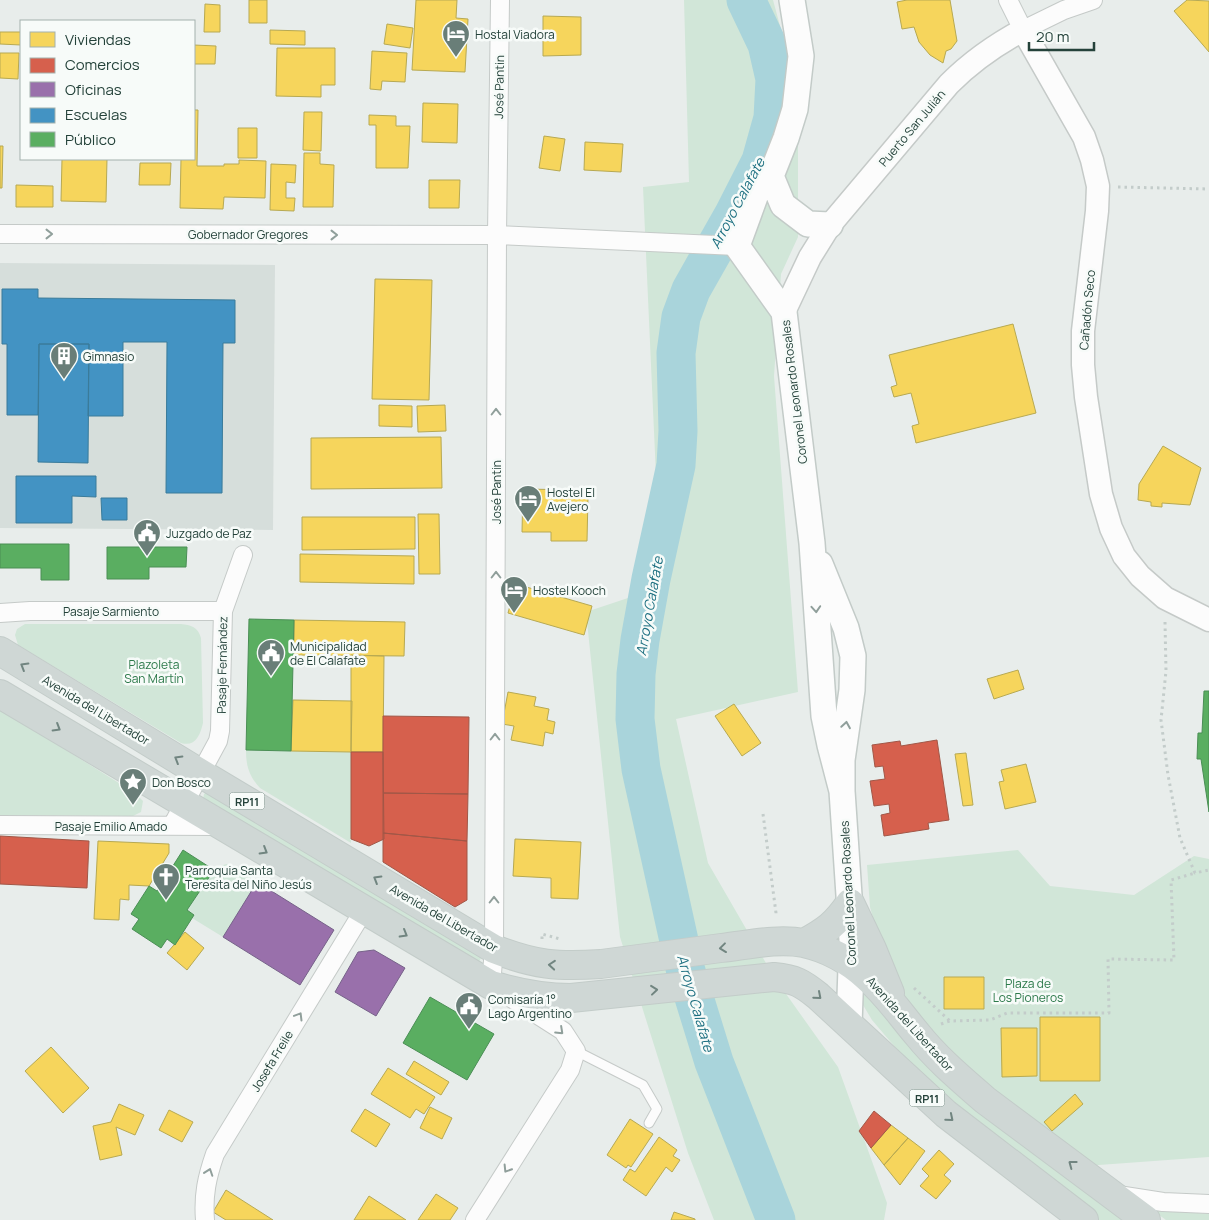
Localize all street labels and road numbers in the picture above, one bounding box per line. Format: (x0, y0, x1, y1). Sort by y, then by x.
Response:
street label: José Pantin (490, 55, 508, 119)
street label: Puerto San Julián (875, 86, 949, 170)
street label: Gobernador Gregores (188, 226, 308, 243)
street label: Cañadón Seco (1075, 269, 1099, 351)
street label: Coronel Leonardo Rosales (777, 319, 811, 465)
street label: José Pantin (488, 460, 505, 524)
street label: Pasaje Sarmiento (63, 603, 159, 620)
street label: Pasaje Fernández (213, 616, 231, 714)
street label: Avenida del Libertador (39, 671, 154, 749)
road number: RP11 (230, 792, 264, 809)
street label: Pasaje Emilio Amado (55, 818, 167, 835)
street label: Coronel Leonardo Rosales (836, 820, 860, 966)
street label: Avenida del Libertador (387, 880, 502, 956)
street label: Avenida del Libertador (863, 973, 958, 1076)
street label: Josefa Freile (247, 1027, 297, 1095)
road number: RP11 (910, 1090, 944, 1106)

